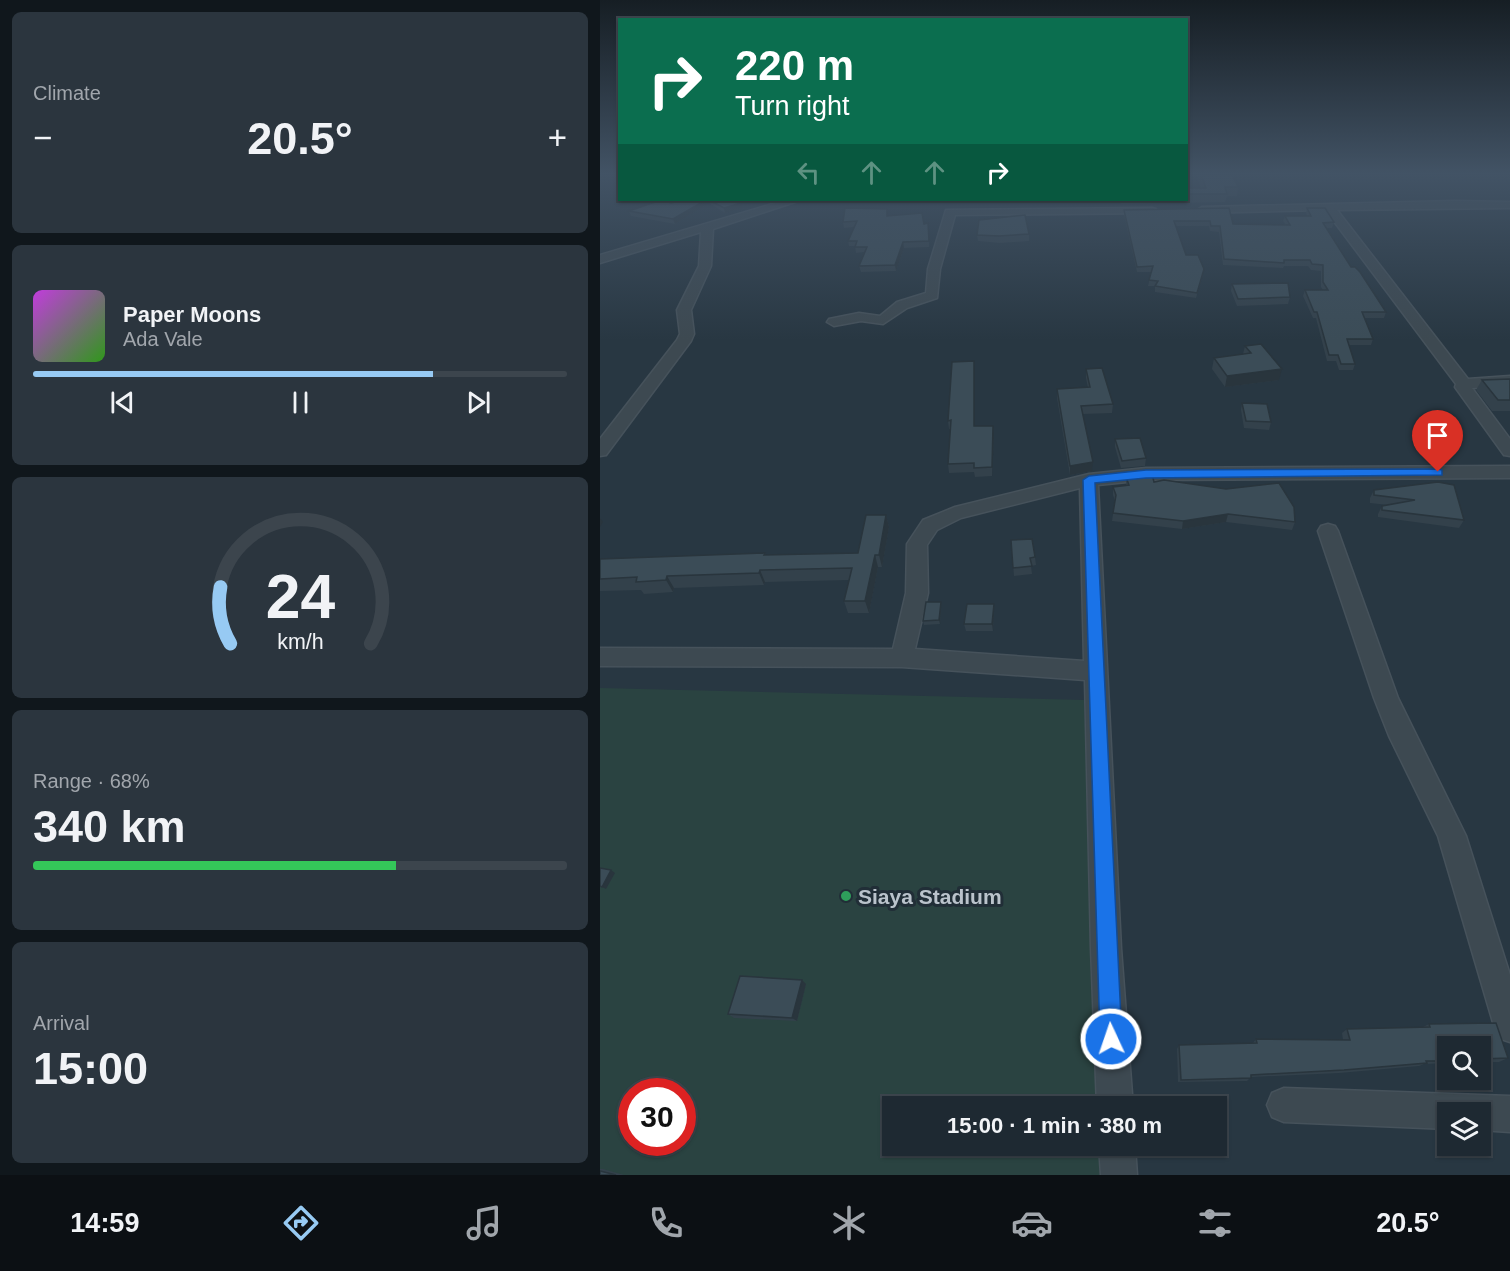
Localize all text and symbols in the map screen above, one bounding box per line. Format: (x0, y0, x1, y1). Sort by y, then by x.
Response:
icon: right (636, 42, 714, 120)
text: 220 m (735, 42, 854, 89)
text: Climate (33, 82, 101, 104)
text: Turn right (735, 91, 850, 121)
text: 20.5° (247, 113, 353, 164)
text: − (33, 119, 52, 156)
text: + (548, 119, 567, 156)
icon: left (792, 156, 825, 189)
icon: ahead (855, 156, 888, 189)
icon: ahead (918, 156, 951, 189)
icon: right (981, 156, 1014, 189)
text: Paper Moons (123, 302, 261, 327)
text: Ada Vale (123, 328, 203, 350)
icon: previous (106, 386, 139, 419)
icon: pause (284, 386, 317, 419)
icon: next (462, 386, 495, 419)
pin (1412, 410, 1463, 472)
icon: arrive (1421, 419, 1454, 452)
text: 24 (265, 563, 335, 632)
text: km/h (277, 631, 323, 655)
text: Range · 68% (33, 770, 150, 792)
text: 340 km (33, 801, 186, 852)
place label: Siaya Stadium (858, 885, 1002, 908)
marker: Siaya Stadium (839, 889, 853, 903)
position arrow (1079, 1007, 1143, 1071)
text: Arrival (33, 1012, 90, 1034)
map controls (1437, 1036, 1491, 1156)
button: search (1437, 1036, 1491, 1090)
text: 15:00 (33, 1043, 148, 1094)
speed limit sign: 30 (618, 1078, 696, 1156)
button: layers (1437, 1102, 1491, 1156)
text: 15:00 · 1 min · 380 m (947, 1113, 1162, 1138)
icon: directions (280, 1202, 322, 1244)
icon: music (463, 1202, 505, 1244)
icon: phone (645, 1202, 687, 1244)
icon: climate (828, 1202, 870, 1244)
icon: car (1011, 1202, 1053, 1244)
icon: filters (1194, 1202, 1236, 1244)
text: 14:59 (70, 1208, 139, 1238)
text: 20.5° (1376, 1208, 1440, 1238)

